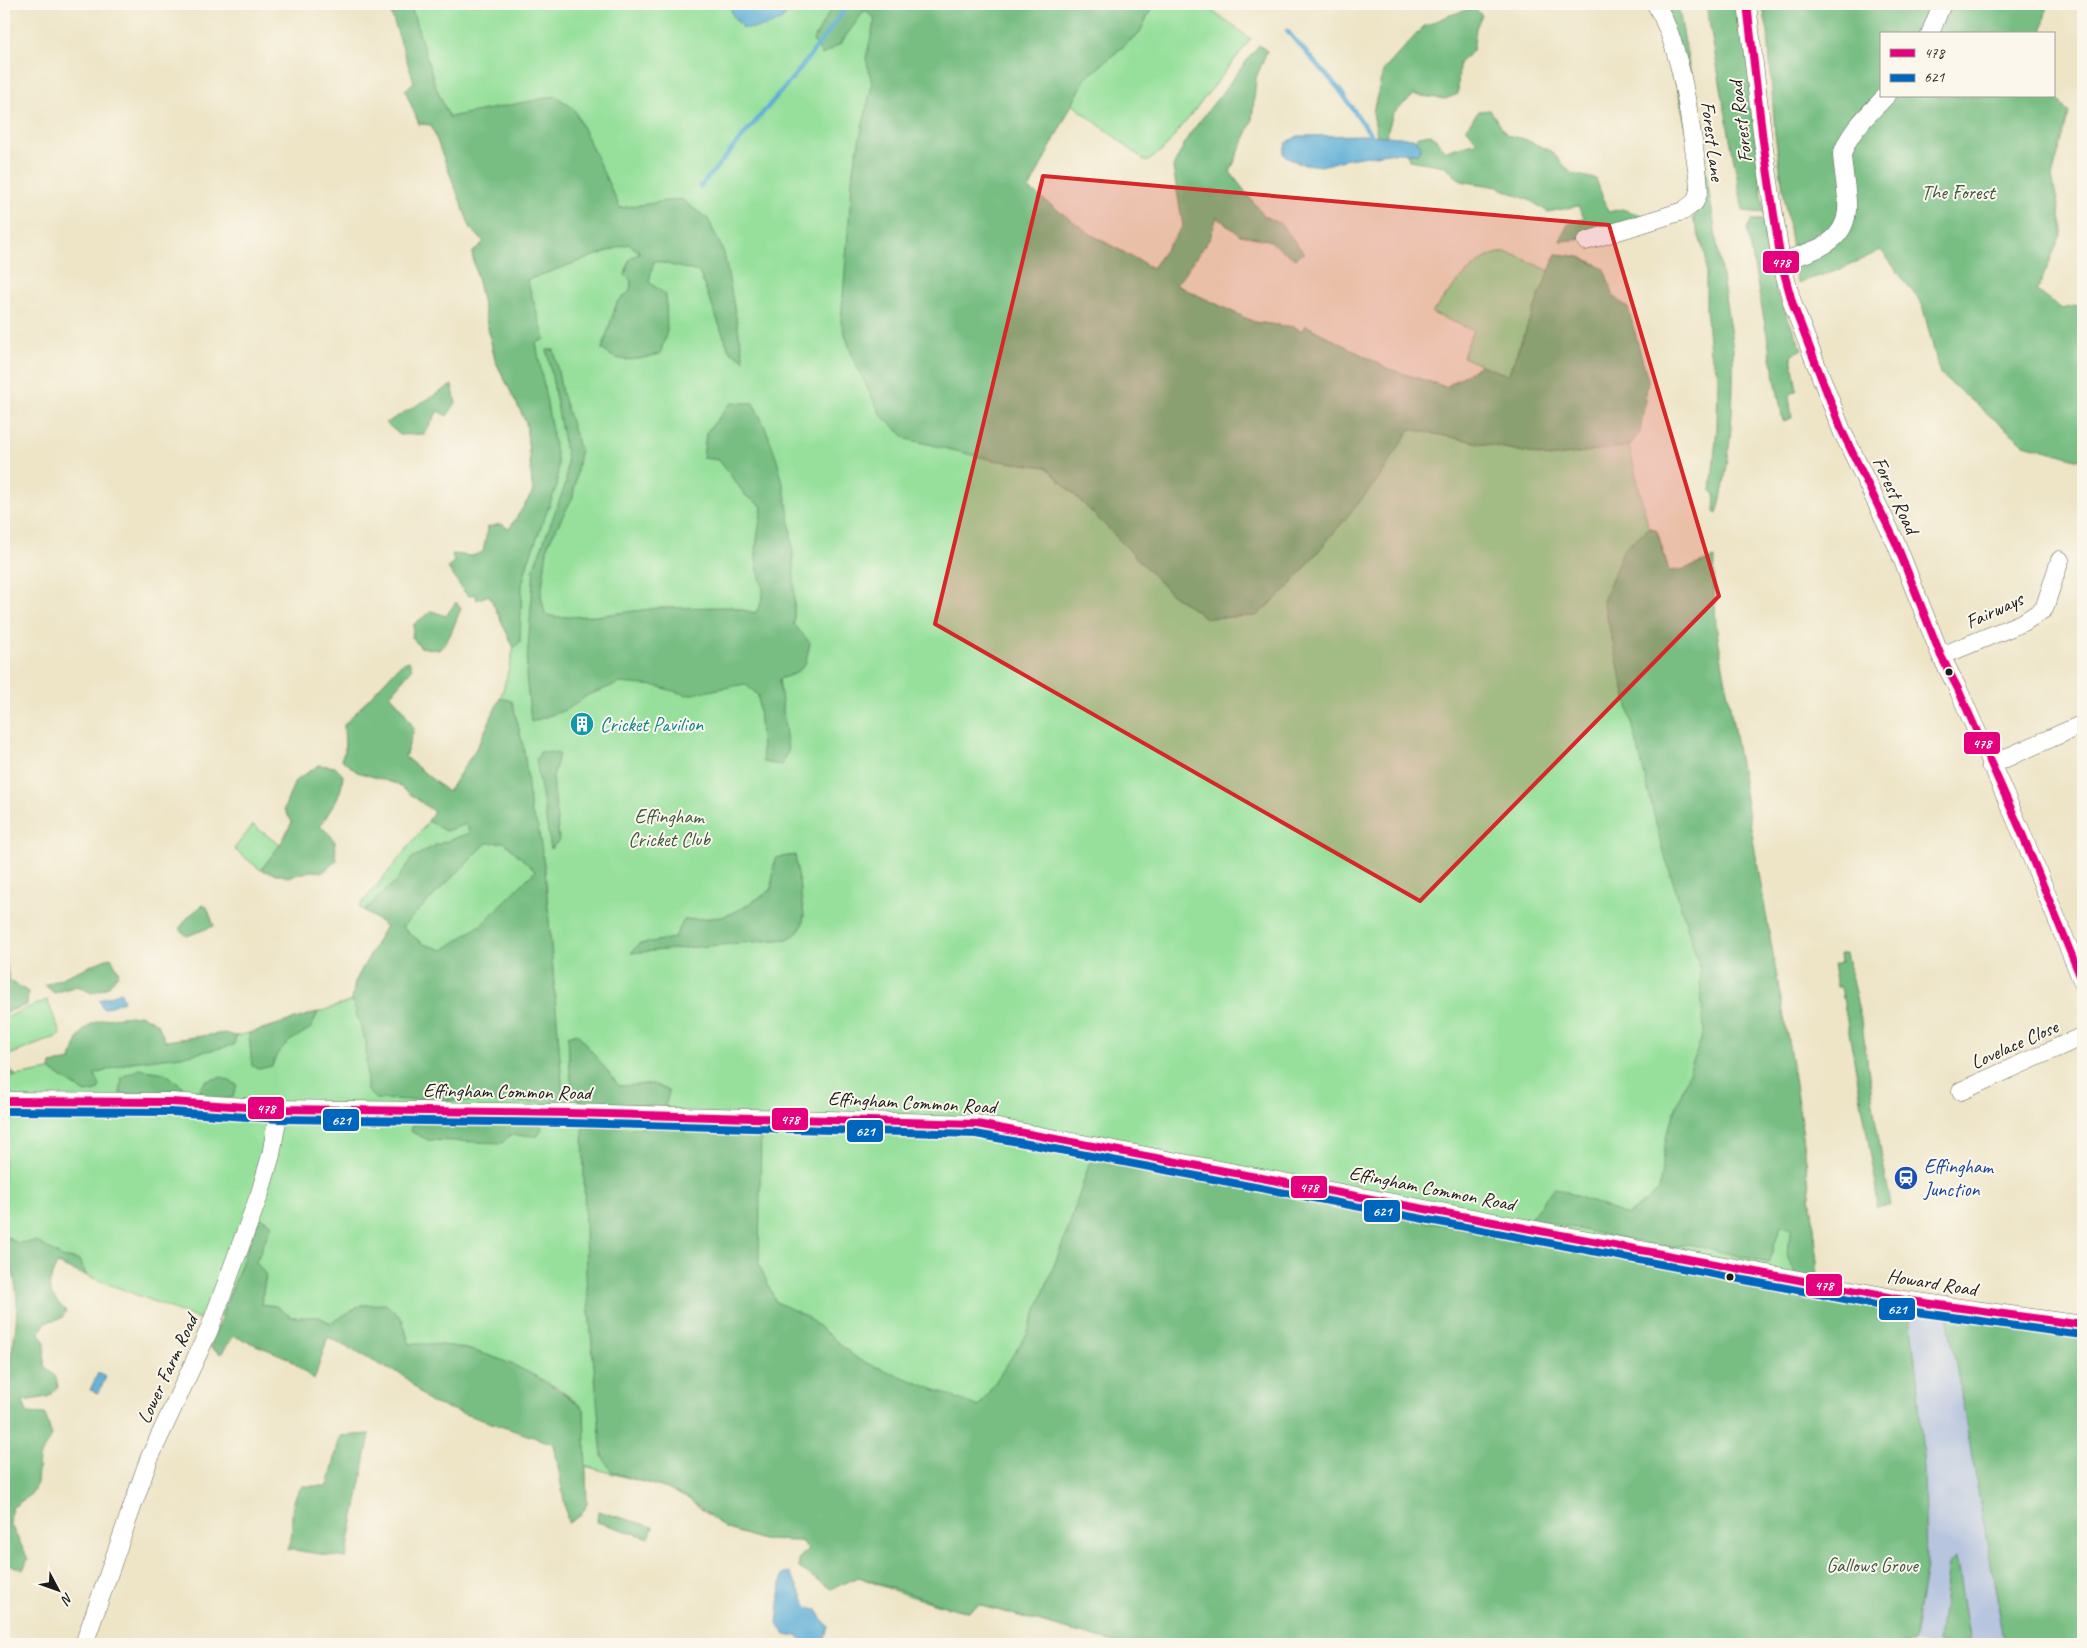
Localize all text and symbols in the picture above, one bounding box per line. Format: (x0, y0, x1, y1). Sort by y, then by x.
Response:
legend (1880, 32, 2054, 98)
text: 478 (1924, 44, 1946, 63)
text: 621 (1924, 68, 1946, 87)
street label: Forest Road (1723, 77, 1758, 164)
street label: Forest Lane (1695, 100, 1730, 184)
park label: The Forest (1921, 180, 1997, 205)
line badge: 478 (1762, 250, 1800, 274)
text: 478 (1772, 254, 1792, 271)
street label: Forest Road (1867, 453, 1926, 540)
street label: Fairways (1962, 585, 2029, 635)
unlabelled marker (1944, 667, 1954, 677)
building icon: Cricket Pavilion (569, 711, 595, 737)
place label: Cricket Pavilion (600, 712, 704, 737)
line badge: 478 (1963, 731, 2001, 755)
text: 478 (1973, 735, 1993, 752)
park label: Effingham Cricket Club (628, 804, 711, 852)
street label: Lovelace Close (1967, 1014, 2063, 1075)
street label: Effingham Common Road (423, 1078, 594, 1106)
street label: Effingham Common Road (827, 1086, 1000, 1120)
line badge: 478 (247, 1096, 285, 1120)
text: 478 (257, 1100, 277, 1117)
line badge: 478 (771, 1107, 809, 1131)
line badge: 621 (322, 1108, 360, 1132)
text: 478 (781, 1111, 801, 1128)
text: 621 (331, 1112, 352, 1129)
line badge: 621 (846, 1119, 884, 1143)
text: 621 (855, 1123, 876, 1140)
place label: Effingham Junction (1923, 1154, 1995, 1202)
street label: Effingham Common Road (1347, 1160, 1520, 1217)
station icon: Effingham Junction (1893, 1165, 1919, 1191)
line badge: 478 (1290, 1175, 1328, 1199)
text: 478 (1300, 1179, 1320, 1196)
line badge: 621 (1363, 1199, 1401, 1223)
text: 621 (1372, 1203, 1393, 1220)
street label: Howard Road (1885, 1263, 1982, 1302)
unlabelled marker (1725, 1272, 1735, 1282)
line badge: 478 (1805, 1273, 1843, 1297)
text: 478 (1815, 1277, 1835, 1294)
line badge: 621 (1878, 1297, 1916, 1321)
text: 621 (1887, 1301, 1908, 1318)
street label: Lower Farm Road (131, 1308, 205, 1428)
park label: Gallows Grove (1826, 1553, 1919, 1578)
north arrow (32, 1566, 82, 1616)
text: N (57, 1589, 77, 1609)

